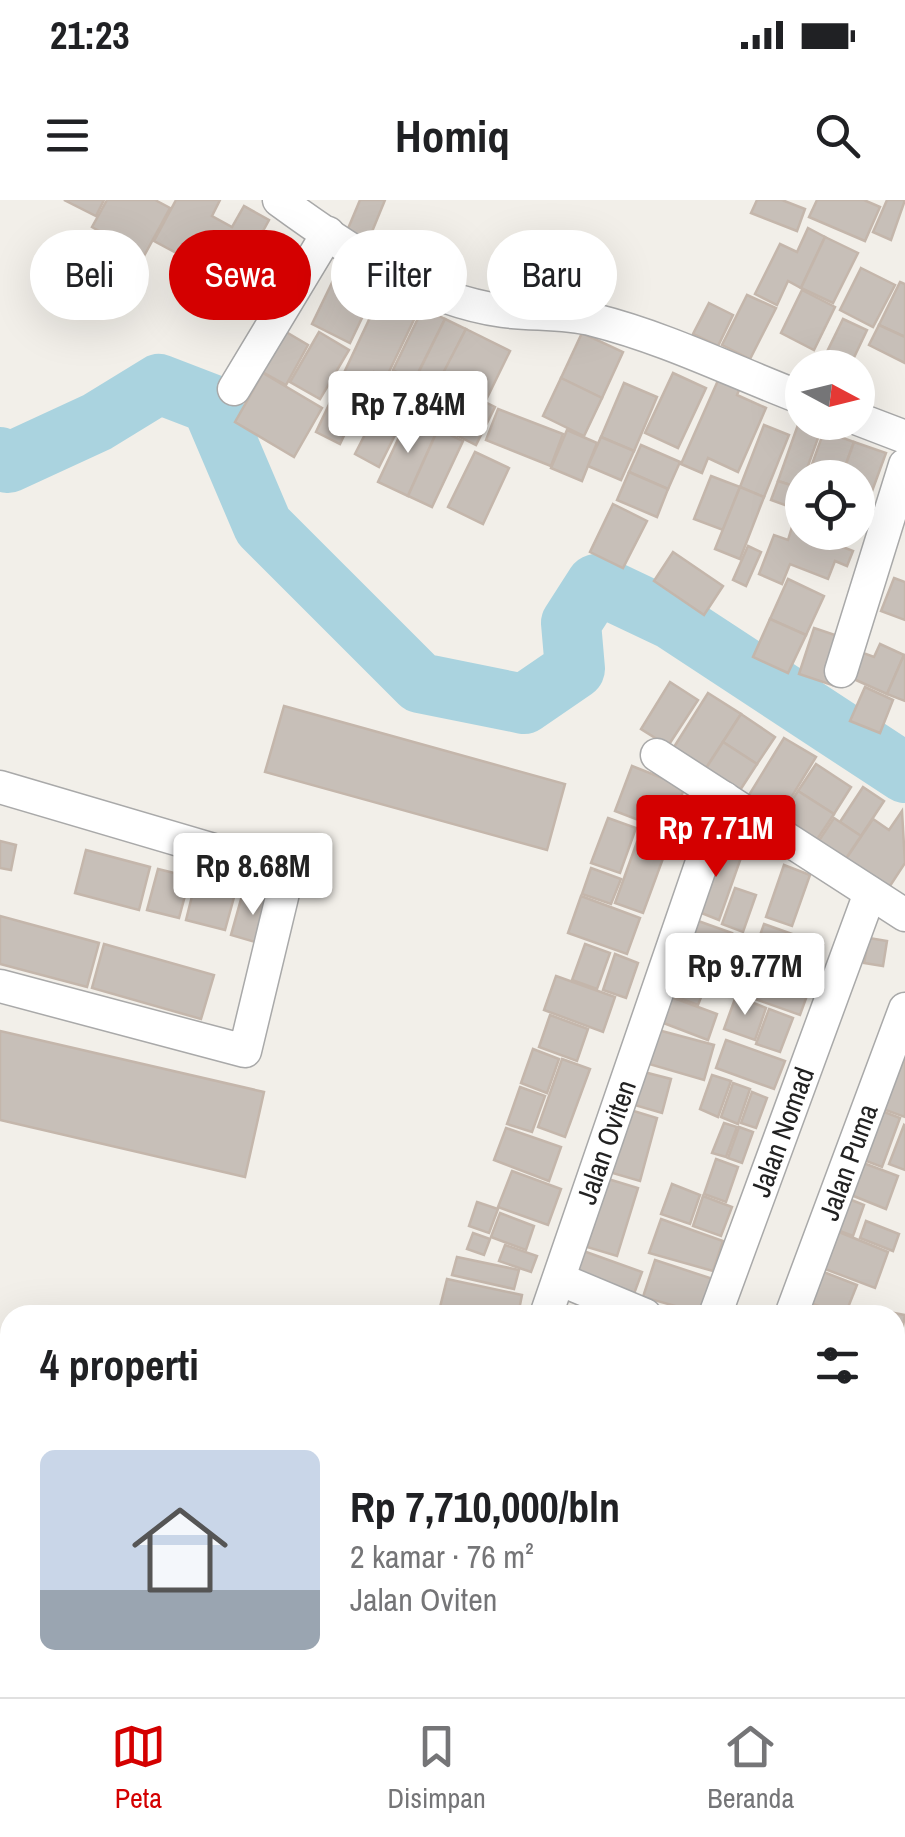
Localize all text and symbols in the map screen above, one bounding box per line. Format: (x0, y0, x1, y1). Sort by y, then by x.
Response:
text: 21:23 (50, 10, 130, 61)
text: Homiq (395, 105, 510, 166)
icon: menu (40, 108, 95, 163)
icon: search (810, 108, 865, 163)
chip: Beli (30, 230, 149, 320)
chip: Sewa (169, 230, 311, 320)
chip: Filter (331, 230, 467, 320)
chip: Baru (487, 230, 617, 320)
north arrow (785, 350, 875, 440)
map controls (785, 350, 875, 550)
pin: Rp 7.84M (305, 371, 511, 456)
text: Rp 7.84M (350, 382, 466, 425)
button: locate (785, 460, 875, 550)
pin: Rp 7.71M (613, 795, 819, 880)
text: Rp 7.71M (658, 806, 774, 849)
pin: Rp 8.68M (150, 833, 356, 918)
text: Rp 8.68M (195, 844, 311, 887)
pin: Rp 9.77M (642, 933, 848, 1018)
text: Rp 9.77M (687, 944, 803, 987)
street label: Jalan Nomad (741, 1062, 823, 1202)
street label: Jalan Oviten (567, 1075, 645, 1209)
street label: Jalan Puma (809, 1098, 887, 1225)
text: 4 properti (40, 1337, 199, 1393)
icon: filters (810, 1338, 865, 1393)
text: Rp 7,710,000/bln (350, 1479, 620, 1535)
icon: home (120, 1490, 240, 1610)
text: 2 kamar · 76 m² (350, 1535, 534, 1578)
text: Jalan Oviten (350, 1578, 497, 1621)
tab: Peta (111, 1719, 166, 1817)
tab: Disimpan (387, 1719, 486, 1817)
tab: Beranda (707, 1719, 794, 1817)

